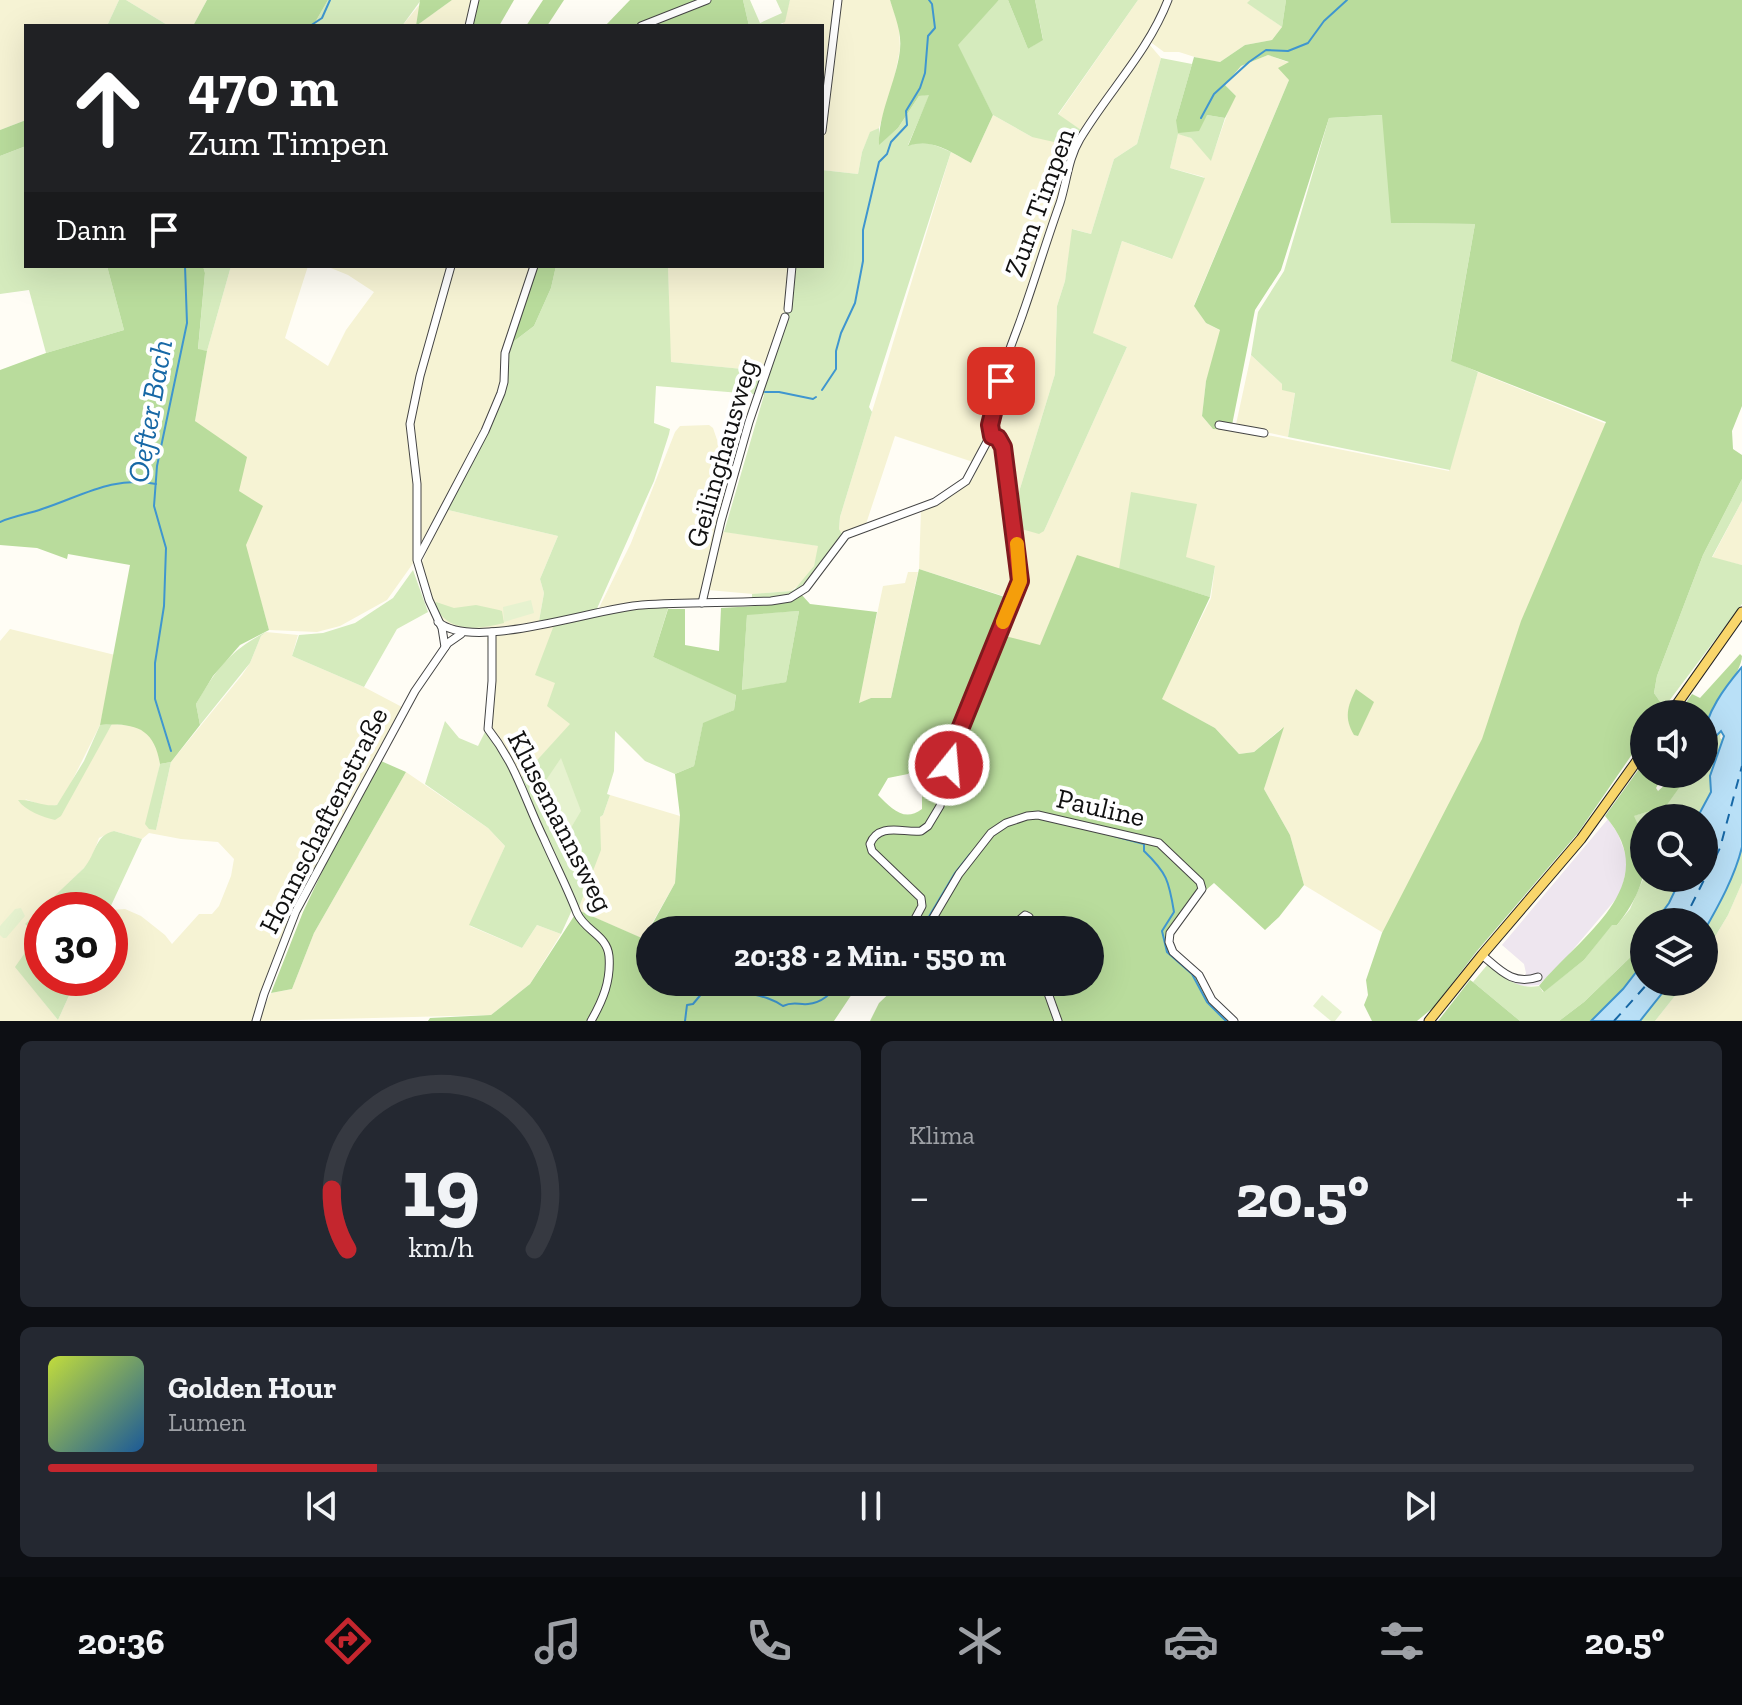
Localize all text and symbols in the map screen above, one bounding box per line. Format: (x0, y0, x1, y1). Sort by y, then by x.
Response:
text: 470 m (188, 53, 338, 120)
icon: ahead (56, 56, 160, 160)
text: Zum Timpen (188, 121, 388, 164)
street label: Zum Timpen (997, 123, 1082, 281)
icon: arrive (142, 208, 186, 252)
text: Dann (56, 212, 126, 248)
water label: Oefter Bach (120, 337, 180, 485)
pin (967, 347, 1035, 415)
street label: Geilinghausweg (679, 355, 764, 551)
icon: arrive (979, 359, 1023, 403)
map controls (1630, 700, 1718, 996)
button: sound (1630, 700, 1718, 788)
street label: Honnschaftenstraße (252, 702, 395, 939)
position arrow (907, 723, 991, 807)
street label: Klusemannsweg (501, 725, 620, 917)
street label: Pauline (1054, 781, 1148, 834)
button: search (1630, 804, 1718, 892)
speed limit sign: 30 (24, 892, 128, 996)
button: layers (1630, 908, 1718, 996)
text: 20:38 · 2 Min. · 550 m (734, 938, 1006, 974)
text: Klima (909, 1119, 975, 1151)
text: 19 (401, 1137, 480, 1237)
text: 20.5° (1236, 1160, 1369, 1232)
text: − (909, 1170, 930, 1223)
text: + (1675, 1170, 1694, 1223)
text: km/h (408, 1230, 473, 1264)
text: Golden Hour (168, 1370, 336, 1406)
text: Lumen (168, 1406, 246, 1438)
icon: previous (300, 1484, 344, 1528)
icon: pause (849, 1484, 893, 1528)
icon: next (1398, 1484, 1442, 1528)
icon: directions (320, 1613, 376, 1669)
icon: music (530, 1613, 586, 1669)
icon: phone (741, 1613, 797, 1669)
icon: climate (952, 1613, 1008, 1669)
icon: car (1163, 1613, 1219, 1669)
icon: filters (1374, 1613, 1430, 1669)
text: 20:36 (77, 1620, 165, 1663)
text: 20.5° (1584, 1620, 1665, 1663)

